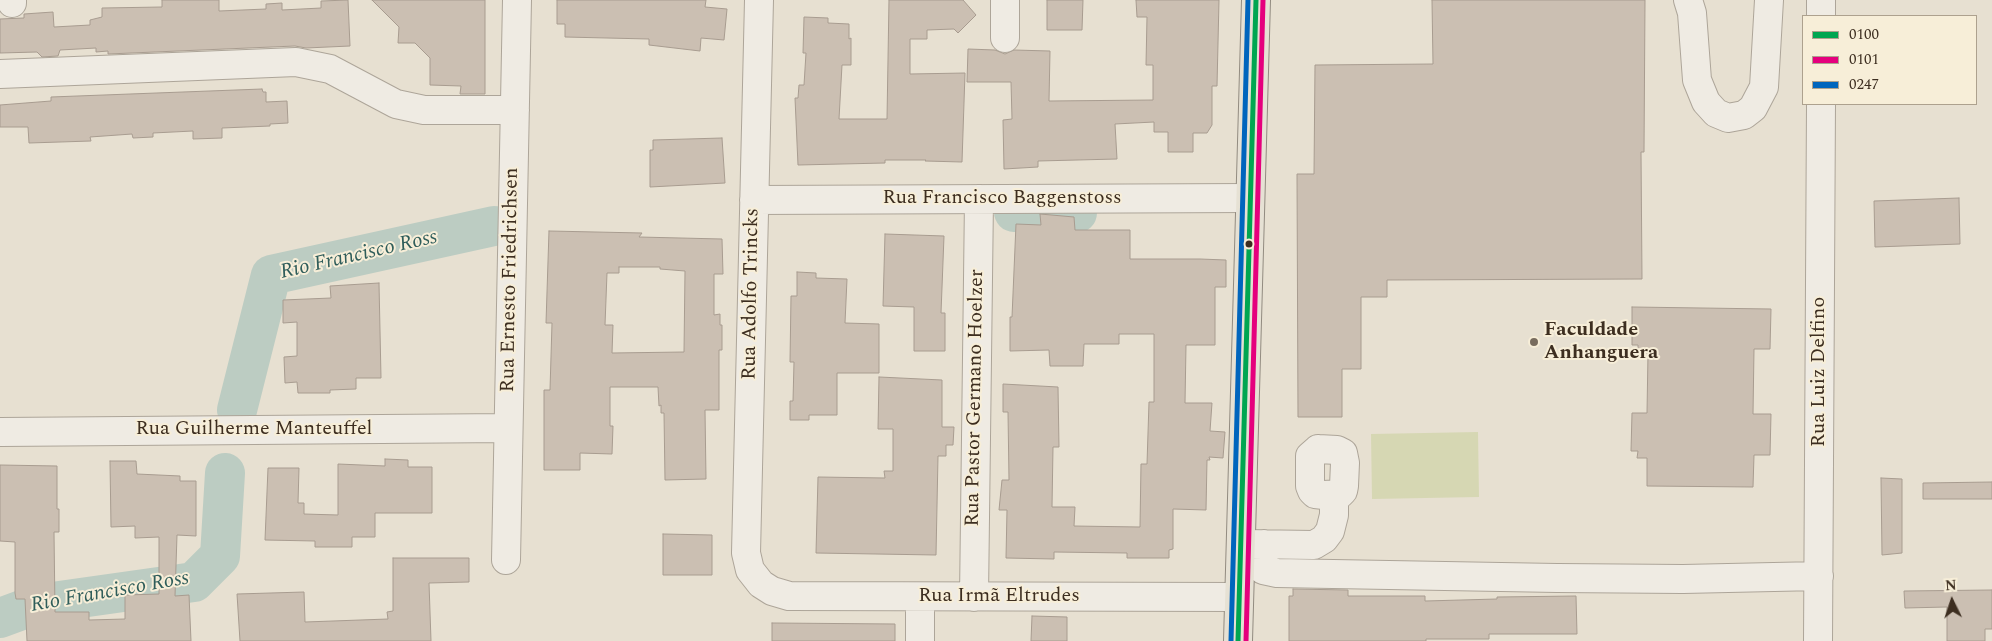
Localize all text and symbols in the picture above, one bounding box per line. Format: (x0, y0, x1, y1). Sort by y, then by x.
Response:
legend (1802, 15, 1977, 105)
text: 0100 (1849, 23, 1879, 46)
text: 0101 (1849, 48, 1879, 71)
text: 0247 (1849, 73, 1879, 96)
street label: Rua Ernesto Friedrichsen (497, 167, 525, 393)
street label: Rua Francisco Baggenstoss (882, 187, 1122, 211)
street label: Rua Adolfo Trincks (739, 208, 765, 380)
water label: Rio Francisco Ross (278, 226, 440, 286)
unlabelled marker (1244, 239, 1254, 249)
street label: Rua Pastor Germano Hoelzer (962, 269, 990, 527)
street label: Rua Luiz Delfino (1808, 297, 1832, 447)
place label: Faculdade Anhanguera (1544, 319, 1658, 366)
marker: Faculdade Anhanguera (1528, 336, 1540, 348)
street label: Rua Guilherme Manteuffel (136, 418, 372, 442)
water label: Rio Francisco Ross (29, 567, 191, 619)
text: N (1944, 575, 1957, 596)
north arrow (1927, 576, 1977, 626)
street label: Rua Irmã Eltrudes (918, 585, 1080, 609)

